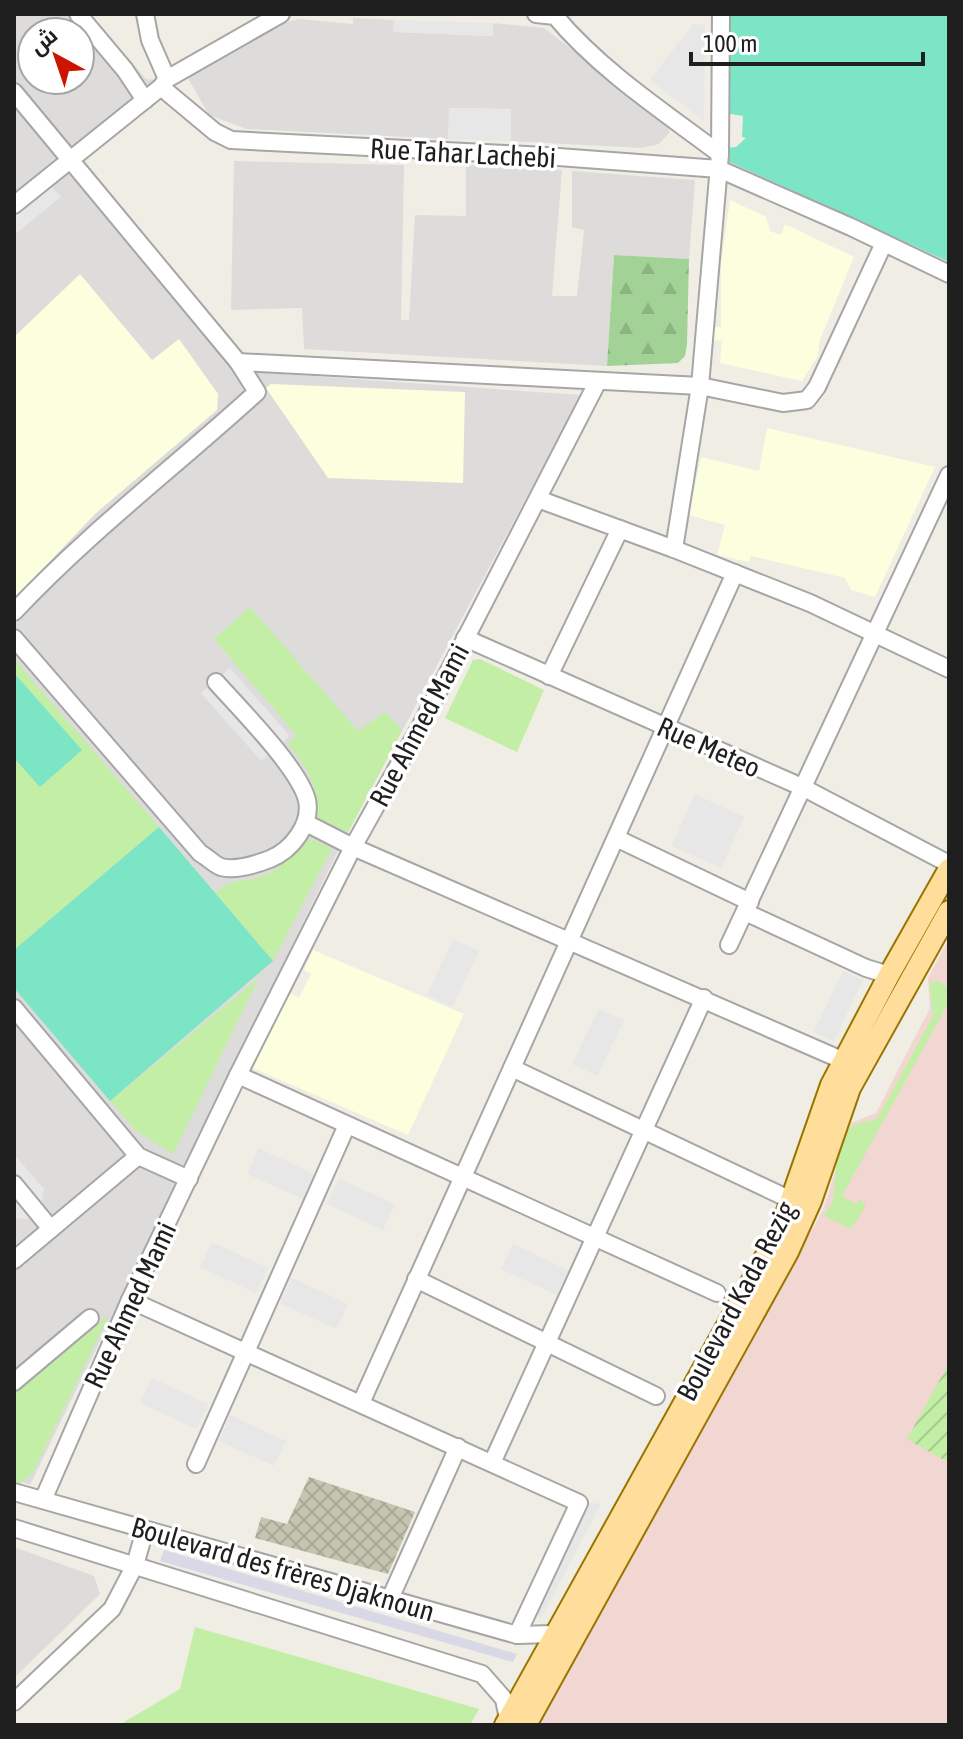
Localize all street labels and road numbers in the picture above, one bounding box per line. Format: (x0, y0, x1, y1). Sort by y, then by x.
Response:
street label: Rue Tahar Lachebi (369, 132, 557, 174)
street label: Rue Ahmed Mami (363, 638, 475, 812)
street label: Rue Meteo (653, 710, 765, 784)
street label: Boulevard Kada Rezig (670, 1196, 802, 1406)
street label: Rue Ahmed Mami (78, 1217, 182, 1393)
street label: Boulevard des frères Djaknoun (128, 1510, 438, 1628)

